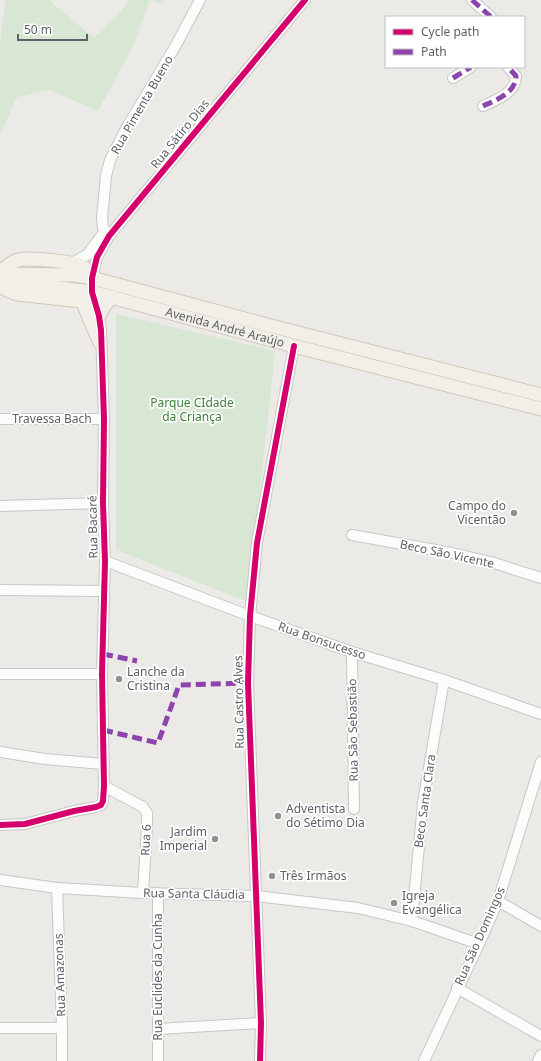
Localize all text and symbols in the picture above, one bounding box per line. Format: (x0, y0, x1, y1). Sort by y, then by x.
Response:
scale bar (18, 16, 87, 42)
legend (385, 16, 525, 68)
text: 50 m (24, 21, 52, 38)
text: Cycle path (421, 23, 479, 40)
text: Path (421, 43, 447, 60)
street label: Rua Pimenta Bueno (106, 52, 177, 157)
street label: Rua Sátiro Dias (146, 95, 213, 172)
street label: Avenida André Araújo (164, 303, 286, 351)
park label: Parque CIdade da Criança (150, 394, 234, 425)
street label: Travessa Bach (12, 410, 92, 427)
street label: Rua Bacaré (83, 495, 102, 559)
place label: Campo do Vicentão (448, 497, 506, 528)
marker: Campo do Vicentão (509, 508, 519, 518)
street label: Beco São Vicente (399, 535, 496, 572)
street label: Rua Bonsucesso (276, 618, 368, 663)
street label: Rua Castro Alves (229, 655, 248, 749)
place label: Lanche da Cristina (127, 663, 185, 694)
marker: Lanche da Cristina (114, 674, 124, 684)
street label: Rua São Sebastião (343, 678, 362, 782)
street label: Beco Santa Clara (410, 753, 439, 849)
place label: Adventista do Sétimo Dia (286, 800, 365, 831)
marker: Adventista do Sétimo Dia (273, 811, 283, 821)
place label: Jardim Imperial (160, 823, 207, 854)
street label: Rua 6 (136, 824, 155, 856)
marker: Jardim Imperial (210, 834, 220, 844)
place label: Três Irmãos (280, 867, 347, 884)
marker: Três Irmãos (267, 871, 277, 881)
street label: Rua São Domingos (450, 883, 509, 988)
street label: Rua Santa Cláudia (143, 884, 245, 903)
place label: Igreja Evangélica (402, 887, 462, 918)
marker: Igreja Evangélica (389, 898, 399, 908)
street label: Rua Euclides da Cunha (149, 913, 166, 1041)
street label: Rua Amazonas (50, 933, 69, 1017)

